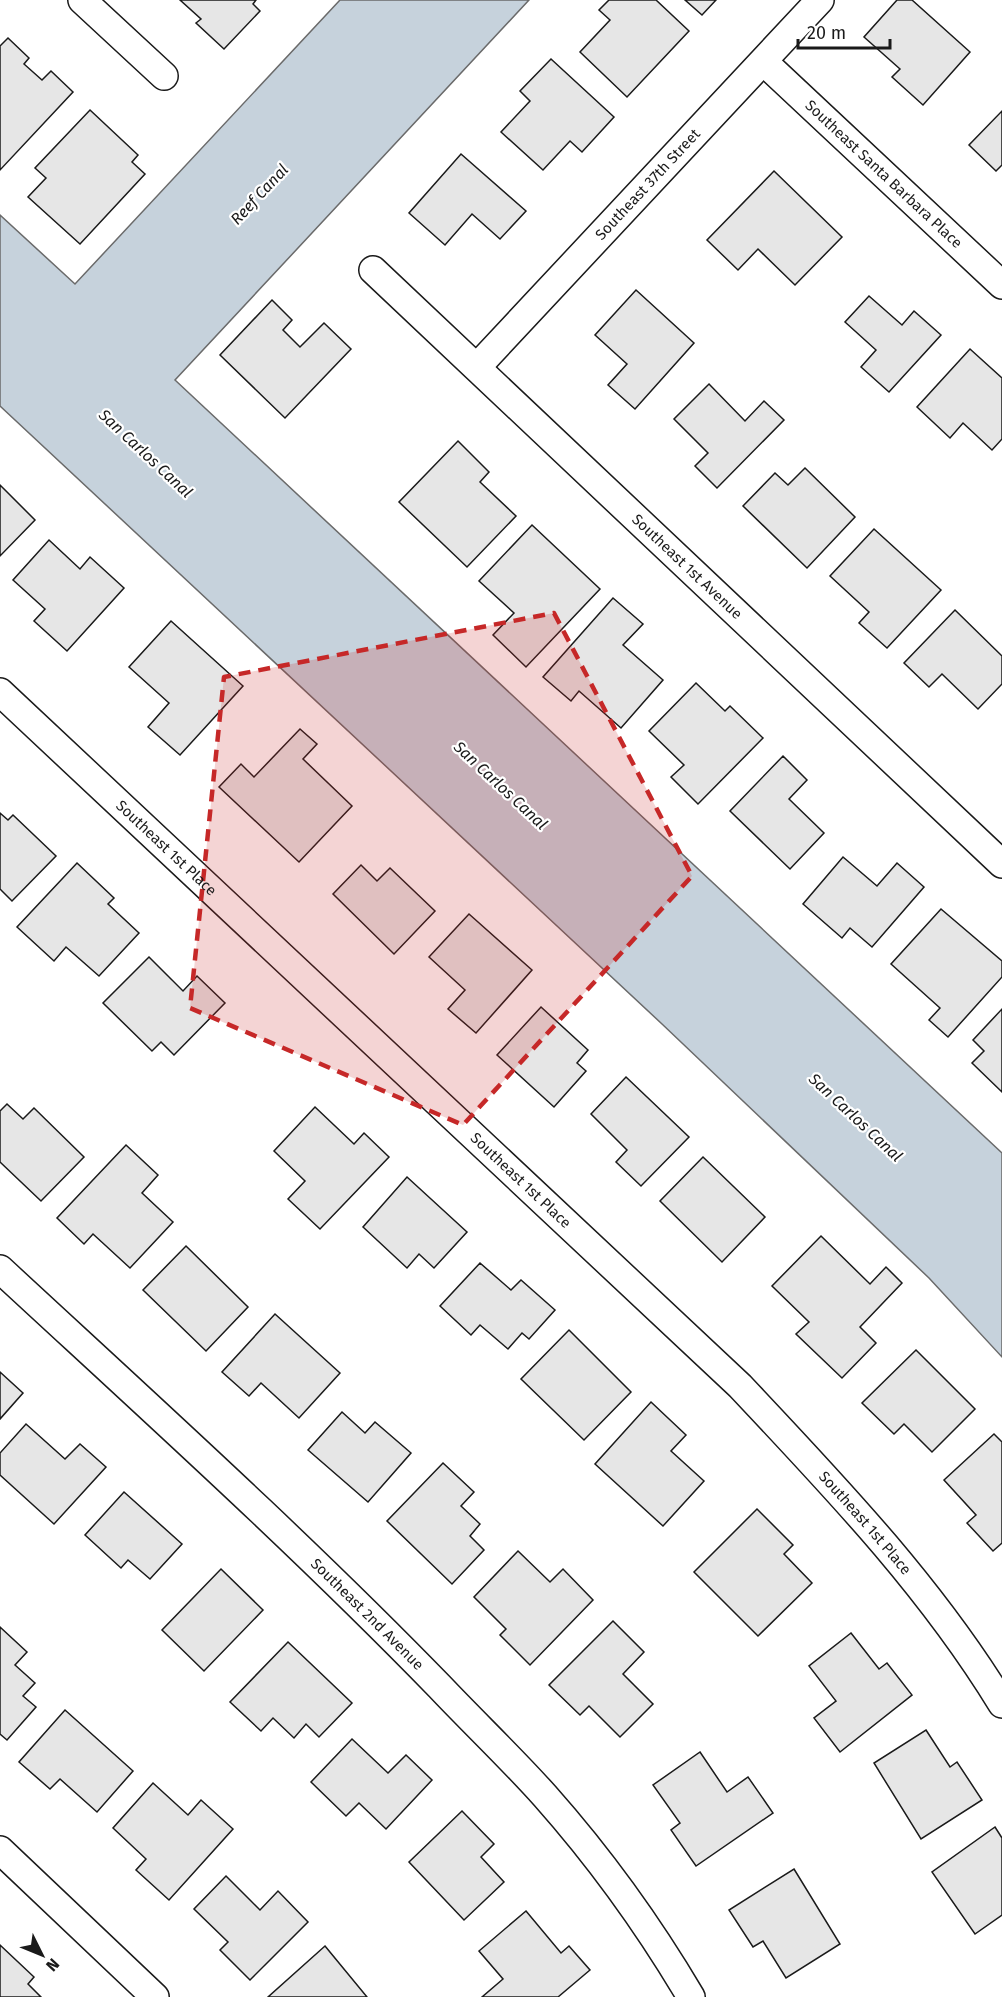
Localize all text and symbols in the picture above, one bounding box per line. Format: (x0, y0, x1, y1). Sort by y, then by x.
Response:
scale bar (798, 12, 890, 50)
text: 20 m (807, 22, 846, 44)
street label: Southeast Santa Barbara Place (801, 96, 966, 252)
street label: Southeast 37th Street (591, 125, 704, 244)
water label: Reef Canal (227, 160, 292, 229)
water label: San Carlos Canal (94, 405, 196, 502)
street label: Southeast 1st Avenue (628, 510, 746, 623)
water label: San Carlos Canal (449, 737, 551, 834)
street label: Southeast 1st Place (112, 796, 220, 899)
water label: San Carlos Canal (804, 1069, 906, 1166)
street label: Southeast 1st Place (467, 1129, 575, 1232)
street label: Southeast 1st Place (815, 1467, 915, 1578)
street label: Southeast 2nd Avenue (307, 1555, 427, 1674)
north arrow (12, 1925, 72, 1985)
text: N (42, 1955, 63, 1975)

